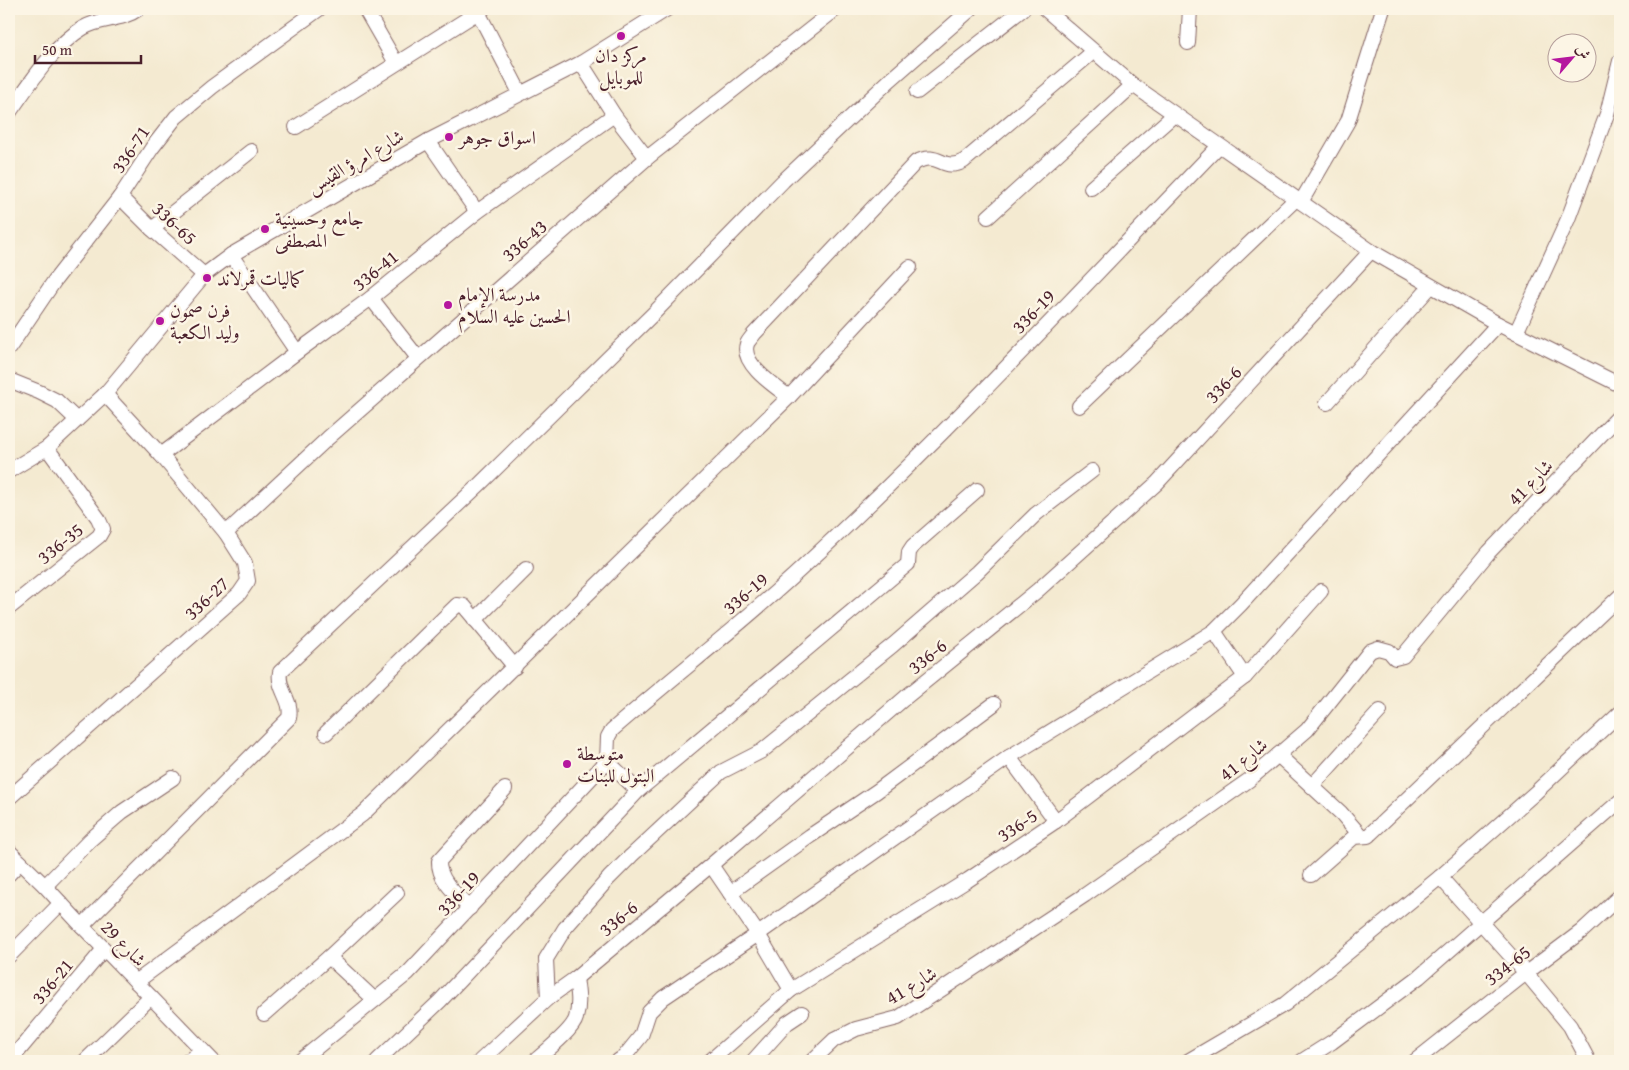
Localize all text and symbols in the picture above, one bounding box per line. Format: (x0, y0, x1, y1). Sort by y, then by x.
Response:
marker: مركز دان للموبايل (615, 30, 627, 42)
scale bar (35, 32, 141, 64)
north arrow (1546, 32, 1596, 82)
text: 50 m (42, 39, 73, 60)
place label: مركز دان للموبايل (595, 41, 647, 91)
text: ش (1571, 41, 1596, 63)
street label: 336-71 (104, 120, 156, 178)
street label: شارع امرؤ القيس (301, 122, 410, 202)
place label: اسواق جوهر (457, 123, 536, 151)
marker: اسواق جوهر (443, 131, 455, 143)
street label: 336-65 (146, 195, 204, 251)
place label: جامع وحسينية المصطفى (275, 204, 364, 254)
street label: 336-43 (495, 212, 553, 268)
marker: جامع وحسينية المصطفى (259, 223, 271, 235)
street label: 336-41 (346, 243, 404, 297)
place label: كماليات قمرلاند (217, 264, 305, 292)
marker: كماليات قمرلاند (201, 272, 213, 284)
place label: مدرسة الإمام الحسين عليه السلام (458, 280, 571, 333)
street label: 336-19 (1005, 282, 1061, 340)
place label: فرن صمون وليد الكعبة (170, 296, 240, 346)
marker: مدرسة الإمام الحسين عليه السلام (442, 299, 454, 311)
marker: فرن صمون وليد الكعبة (154, 315, 166, 327)
street label: 336-6 (1198, 359, 1248, 409)
street label: شارع 41 (1501, 452, 1561, 513)
street label: 336-35 (31, 516, 89, 570)
street label: 336-19 (716, 565, 774, 621)
street label: 336-27 (177, 570, 235, 626)
street label: 336-6 (901, 632, 953, 680)
street label: شارع 41 (1213, 731, 1275, 789)
place label: متوسطة البتول للبنات (577, 739, 654, 789)
marker: متوسطة البتول للبنات (561, 758, 573, 770)
street label: 336-5 (991, 801, 1043, 849)
street label: 336-19 (430, 864, 486, 922)
street label: 336-6 (592, 893, 644, 943)
street label: شارع 29 (93, 913, 153, 974)
street label: 334-65 (1478, 938, 1536, 992)
street label: 336-21 (24, 952, 80, 1010)
street label: شارع 41 (880, 959, 943, 1013)

